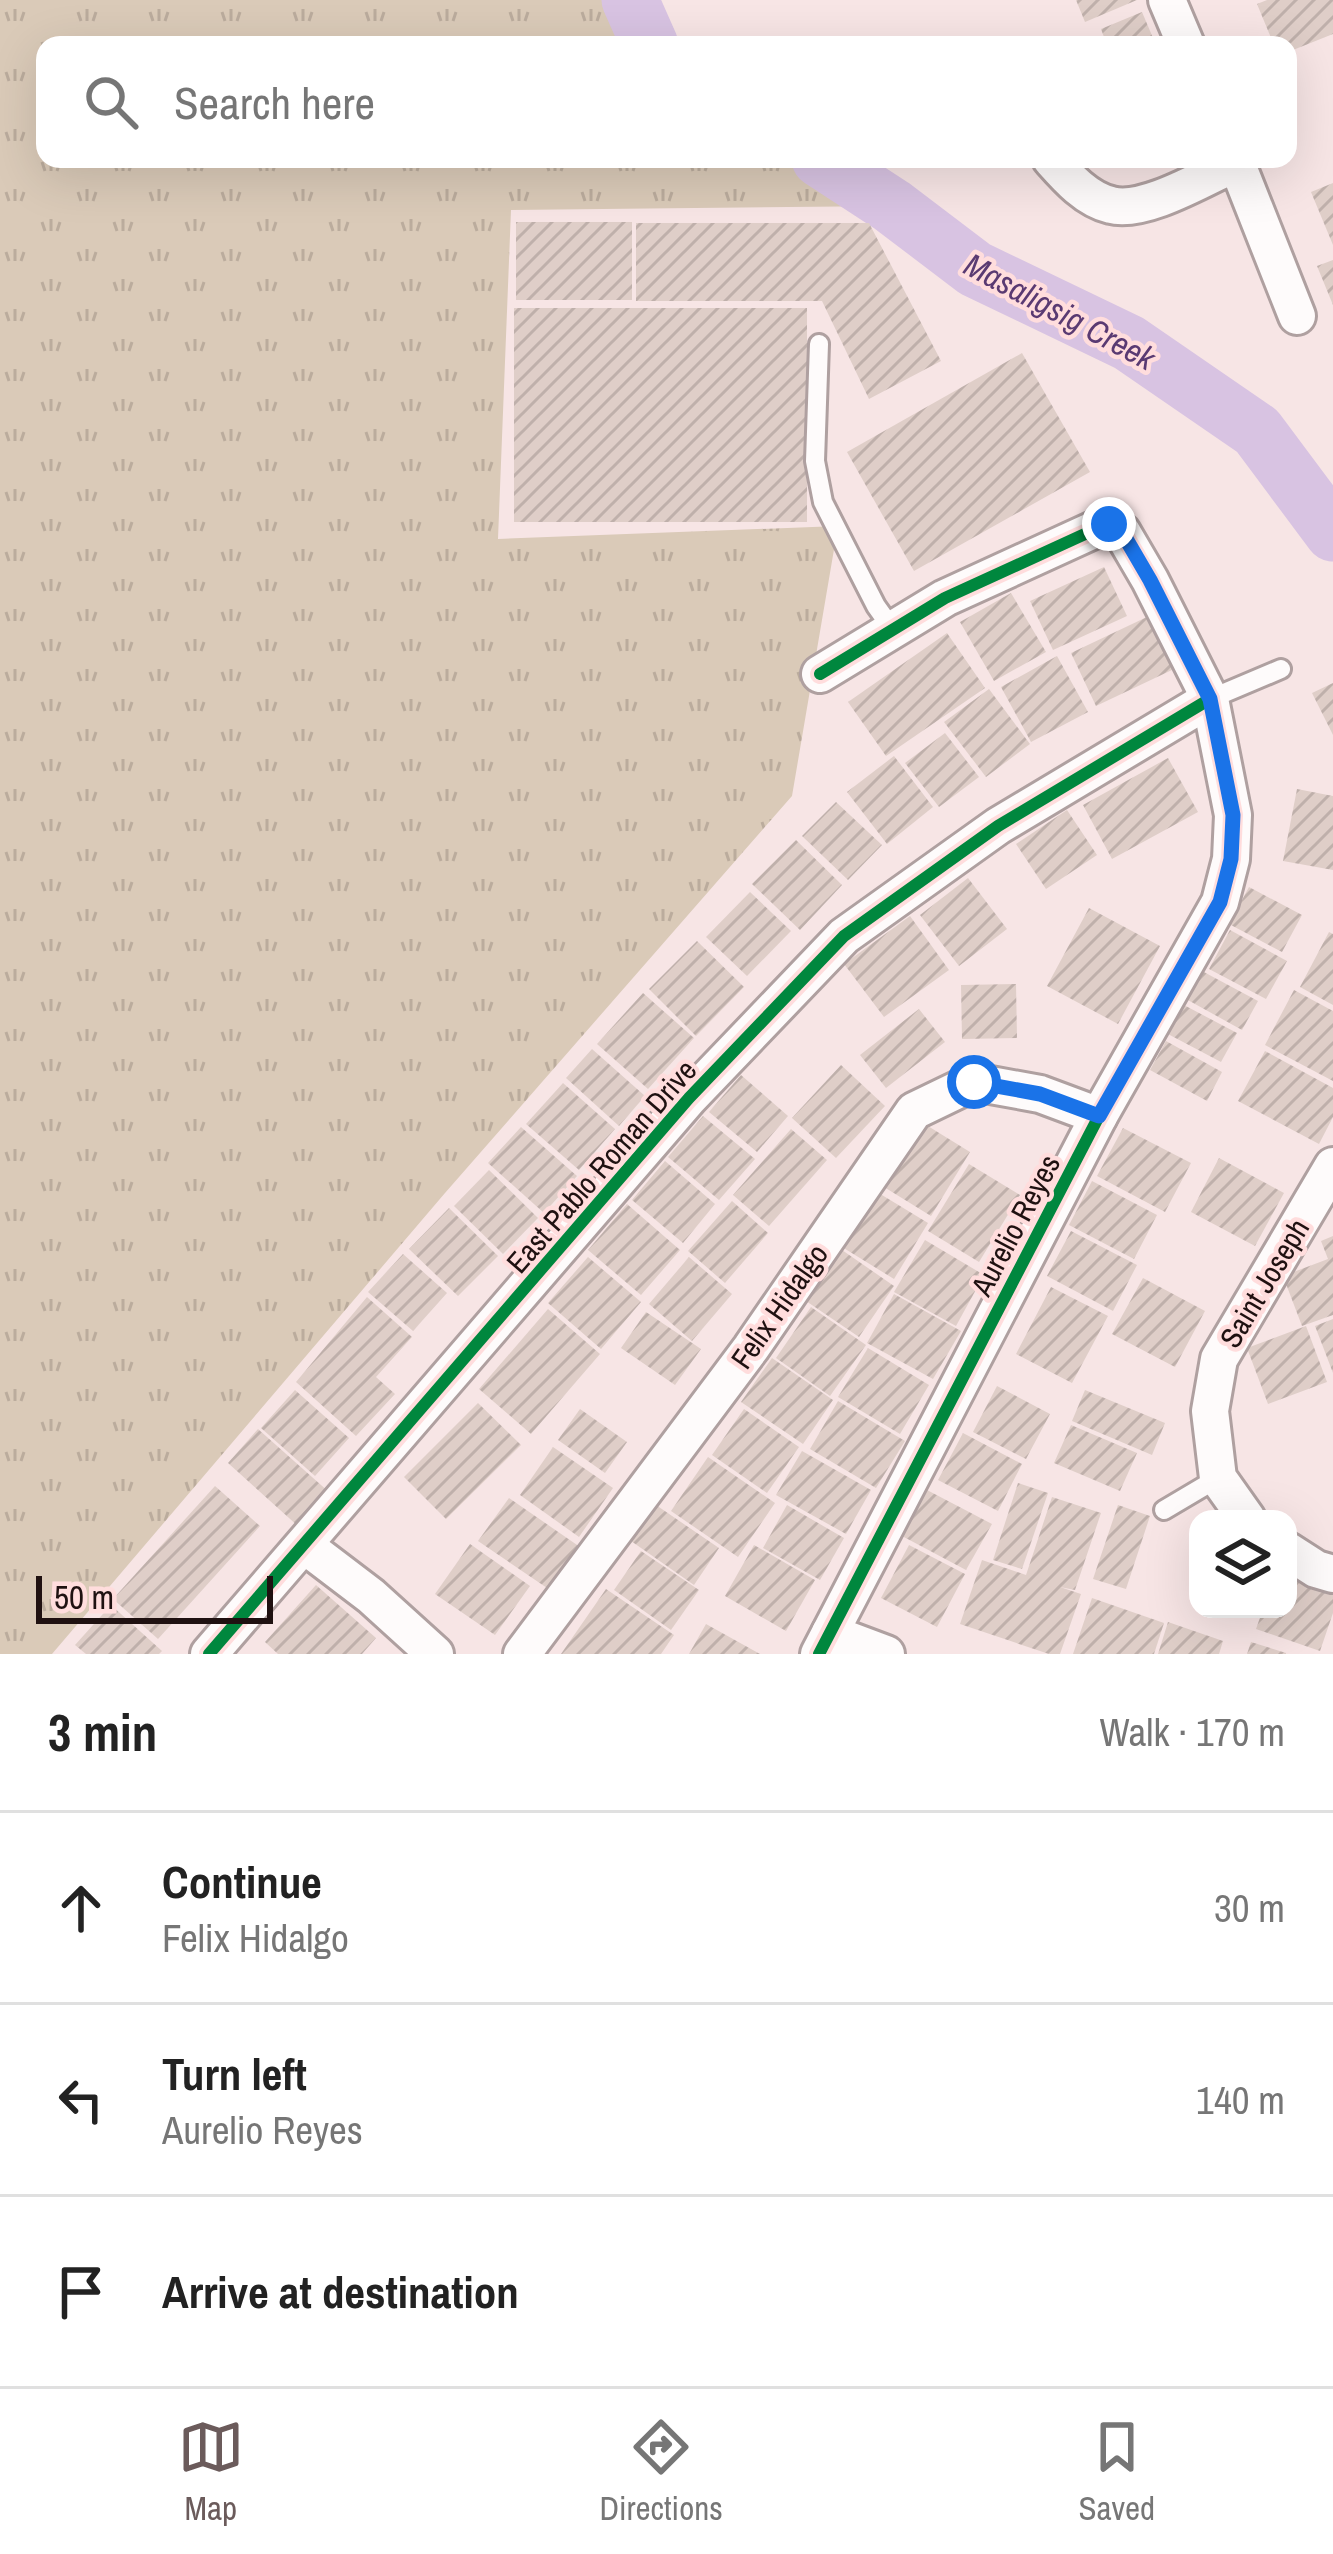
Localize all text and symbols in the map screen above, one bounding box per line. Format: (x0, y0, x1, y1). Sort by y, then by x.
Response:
search box (36, 36, 1297, 168)
icon: search (78, 69, 144, 135)
text: Search here (174, 72, 375, 133)
water label: Masaligsig Creek (957, 242, 1165, 381)
route end (1082, 497, 1136, 551)
street label: East Pablo Roman Drive (497, 1051, 705, 1281)
route start (947, 1055, 1001, 1109)
street label: Aurelio Reyes (961, 1147, 1069, 1303)
street label: Saint Joseph (1210, 1211, 1318, 1355)
street label: Felix Hidalgo (721, 1236, 837, 1376)
map controls (1189, 1510, 1297, 1618)
button: layers (1189, 1510, 1297, 1618)
scale bar (36, 1570, 273, 1623)
text: 50 m (54, 1575, 114, 1619)
text: 3 min (48, 1698, 157, 1767)
text: Walk · 170 m (1100, 1706, 1285, 1758)
text: Continue (162, 1851, 322, 1912)
icon: ahead (48, 1875, 114, 1941)
text: 30 m (1214, 1882, 1285, 1934)
text: Felix Hidalgo (162, 1912, 349, 1964)
text: Turn left (162, 2043, 307, 2104)
icon: left (48, 2067, 114, 2133)
text: 140 m (1196, 2074, 1285, 2126)
text: Aurelio Reyes (162, 2104, 363, 2156)
icon: arrive (48, 2259, 114, 2325)
text: Arrive at destination (162, 2261, 519, 2322)
tab: Map (178, 2414, 244, 2530)
tab: Directions (599, 2414, 723, 2530)
tab: Saved (1078, 2414, 1155, 2530)

